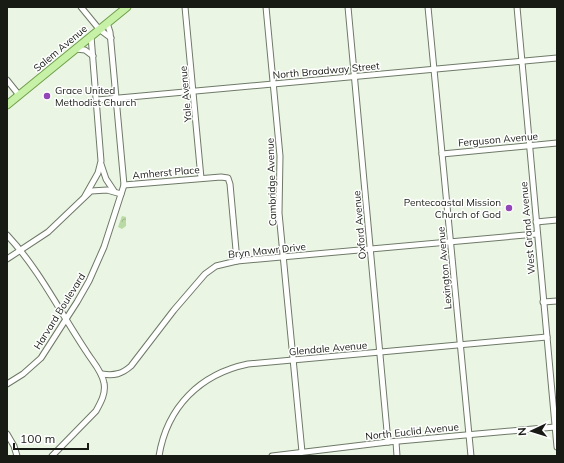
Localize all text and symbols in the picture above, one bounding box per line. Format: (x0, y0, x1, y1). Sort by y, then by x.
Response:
street label: Salem Avenue (31, 22, 90, 75)
street label: North Broadway Street (272, 59, 381, 82)
street label: Yale Avenue (177, 65, 195, 124)
place label: Grace United Methodist Church (55, 84, 136, 109)
marker: Grace United Methodist Church (42, 91, 52, 101)
street label: Ferguson Avenue (458, 130, 539, 149)
street label: Cambridge Avenue (263, 138, 280, 226)
street label: Amherst Place (132, 163, 200, 182)
street label: West Grand Avenue (517, 181, 538, 275)
street label: Oxford Avenue (350, 190, 369, 260)
place label: Pentecoastal Mission Church of God (404, 196, 501, 221)
marker: Pentecoastal Mission Church of God (504, 203, 514, 213)
street label: Lexington Avenue (434, 226, 455, 310)
street label: Bryn Mawr Drive (228, 240, 307, 261)
street label: Harvard Boulevard (31, 271, 88, 352)
street label: Glendale Avenue (288, 339, 368, 358)
north arrow (512, 411, 552, 451)
street label: North Euclid Avenue (365, 420, 459, 443)
scale bar (14, 425, 88, 451)
text: N (515, 427, 529, 436)
text: 100 m (20, 431, 55, 446)

